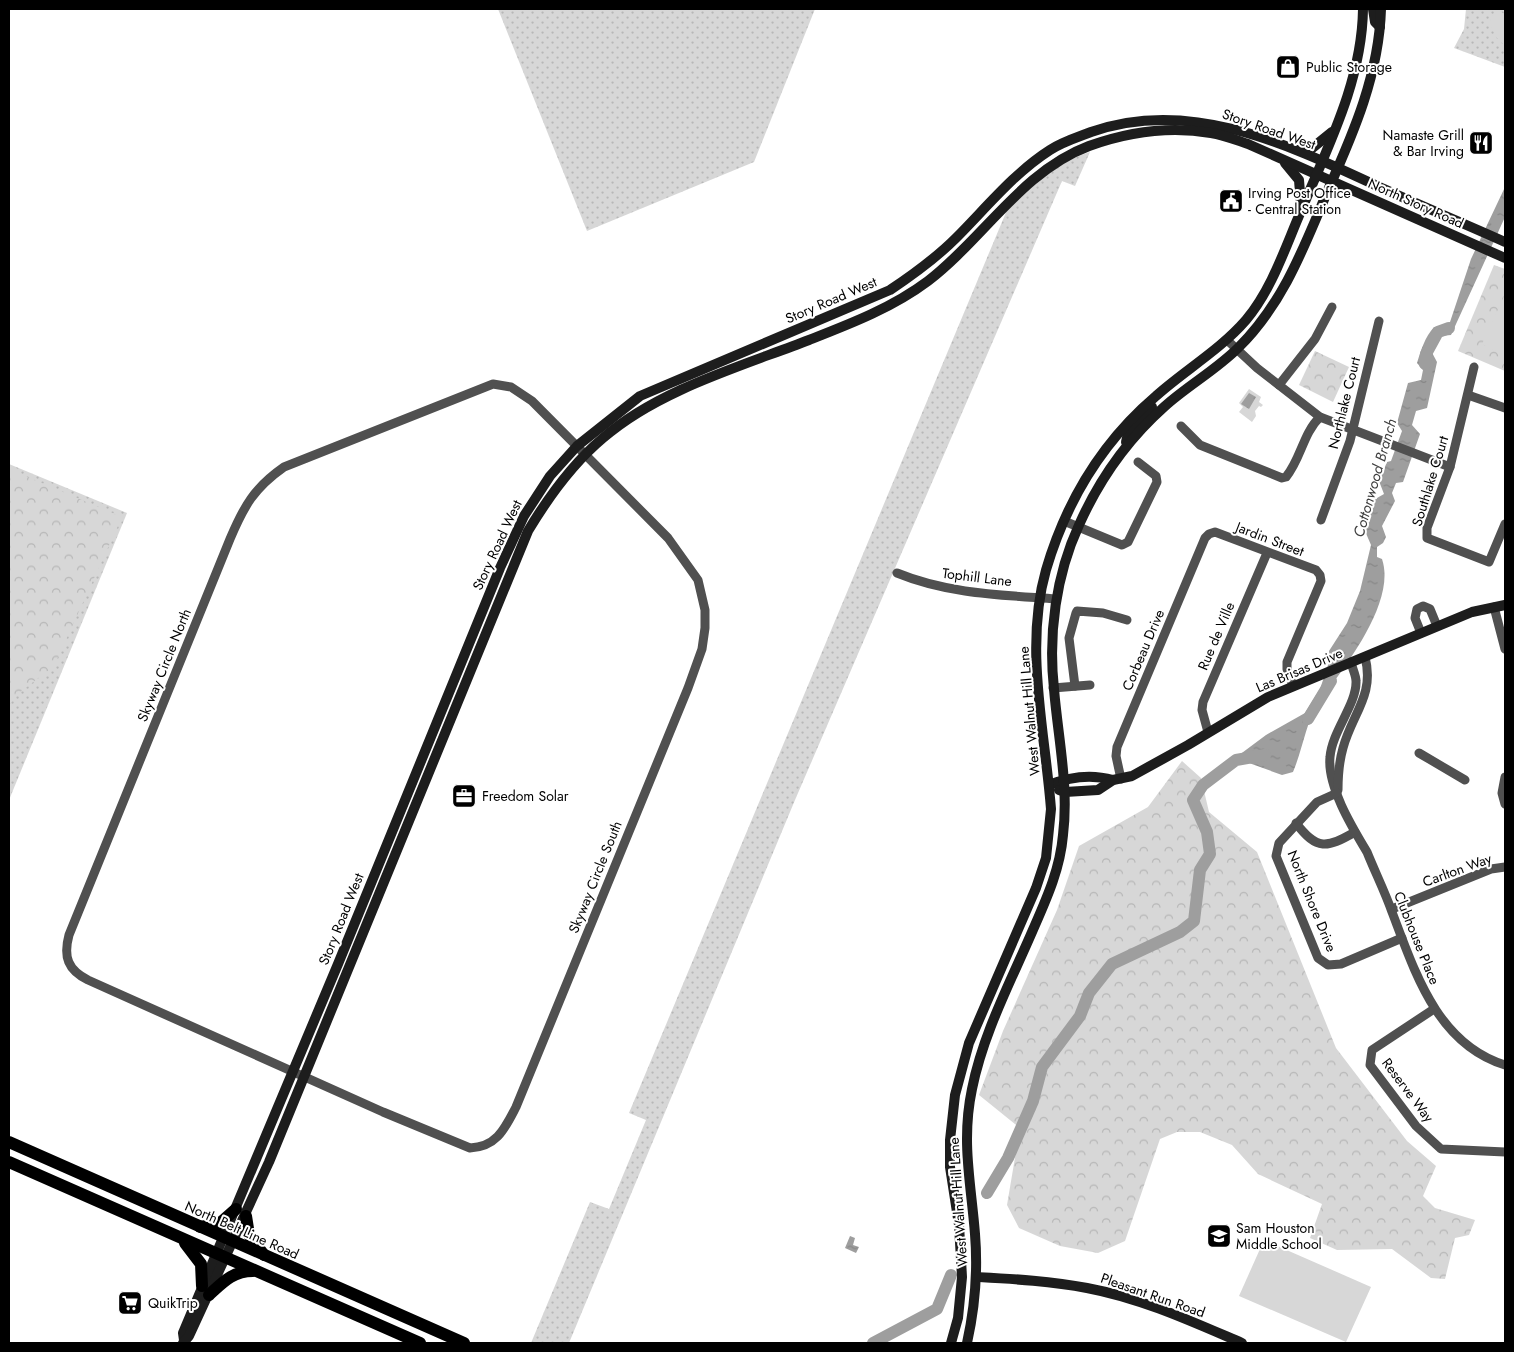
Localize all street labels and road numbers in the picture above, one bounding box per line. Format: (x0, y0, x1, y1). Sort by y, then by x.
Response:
street label: Story Road West (1220, 104, 1319, 155)
street label: North Story Road (1365, 173, 1467, 233)
street label: Story Road West (782, 271, 880, 328)
street label: Northlake Court (1323, 354, 1365, 451)
street label: Southlake Court (1407, 433, 1453, 529)
street label: Story Road West (467, 496, 527, 593)
street label: Jardin Street (1231, 516, 1308, 561)
street label: Tophill Lane (941, 563, 1013, 591)
street label: Rue de Ville (1193, 599, 1239, 673)
street label: Skyway Circle North (132, 605, 196, 725)
street label: Corbeau Drive (1117, 606, 1169, 694)
street label: Las Brisas Drive (1253, 643, 1345, 697)
street label: West Walnut Hill Lane (1013, 646, 1045, 776)
street label: Skyway Circle South (563, 818, 627, 936)
street label: North Shore Drive (1282, 847, 1342, 955)
street label: Carlton Way (1420, 848, 1495, 892)
street label: Story Road West (313, 869, 369, 968)
street label: Clubhouse Place (1389, 888, 1445, 988)
street label: Reserve Way (1377, 1054, 1439, 1127)
street label: West Walnut Hill Lane (943, 1137, 973, 1267)
street label: North Belt Line Road (182, 1196, 302, 1264)
street label: Pleasant Run Road (1098, 1268, 1208, 1322)

